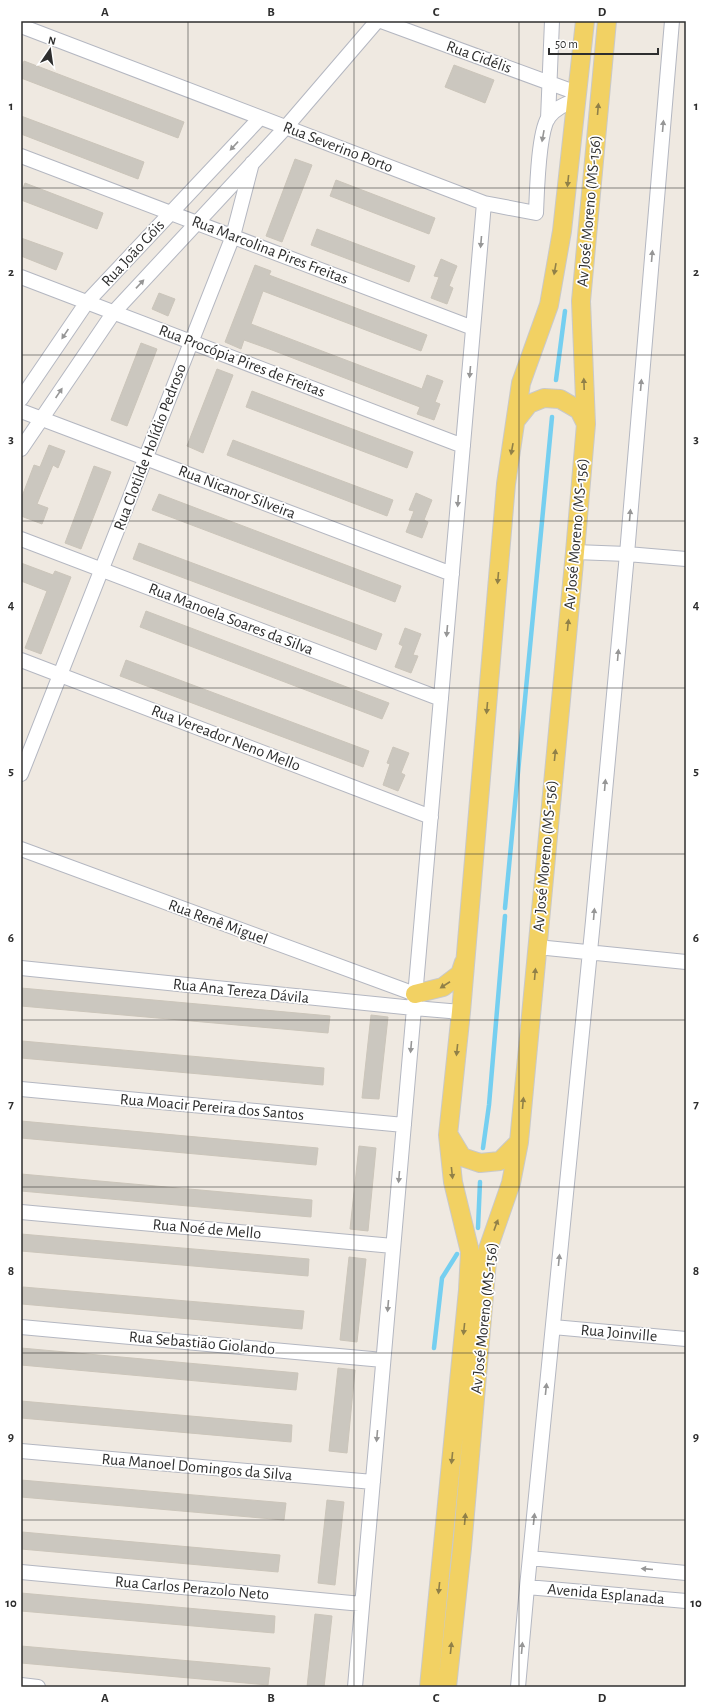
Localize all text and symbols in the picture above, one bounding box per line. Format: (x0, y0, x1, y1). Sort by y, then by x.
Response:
text: A (101, 6, 109, 19)
text: B (267, 6, 275, 19)
text: C (433, 6, 440, 19)
text: D (598, 6, 607, 19)
north arrow (30, 30, 70, 70)
scale bar (549, 30, 658, 56)
text: N (47, 35, 57, 47)
street label: Rua Cidélis (444, 38, 514, 76)
text: 50 m (555, 38, 578, 50)
text: 1 (9, 100, 13, 113)
text: 1 (694, 100, 698, 113)
one-way arrow (595, 103, 602, 115)
street label: Rua Severino Porto (281, 119, 395, 175)
one-way arrow (660, 120, 667, 132)
one-way arrow (540, 130, 546, 143)
street label: Av José Moreno (MS-156) (574, 134, 604, 288)
one-way arrow (229, 141, 238, 151)
one-way arrow (564, 175, 571, 187)
street label: Rua Marcolina Pires Freitas (190, 213, 351, 287)
street label: Rua João Góis (98, 217, 168, 289)
one-way arrow (478, 236, 484, 248)
one-way arrow (649, 250, 656, 262)
one-way arrow (552, 263, 558, 275)
text: 2 (8, 266, 14, 279)
text: 2 (693, 266, 699, 279)
one-way arrow (136, 279, 145, 289)
street label: Rua Procópia Pires de Freitas (157, 322, 327, 400)
one-way arrow (61, 329, 69, 339)
street label: Rua Clotilde Holídio Pedroso (111, 361, 189, 533)
one-way arrow (466, 366, 473, 378)
one-way arrow (581, 377, 587, 390)
one-way arrow (638, 379, 645, 391)
one-way arrow (55, 388, 63, 399)
text: 3 (8, 433, 14, 446)
text: 3 (693, 433, 699, 446)
one-way arrow (509, 443, 515, 455)
street label: Av José Moreno (MS-156) (561, 457, 591, 611)
street label: Rua Nicanor Silveira (176, 462, 298, 522)
one-way arrow (454, 495, 461, 507)
one-way arrow (627, 509, 634, 521)
one-way arrow (494, 572, 501, 584)
street label: Rua Manoela Soares da Silva (146, 580, 316, 658)
text: 4 (8, 599, 15, 612)
text: 4 (693, 599, 700, 612)
one-way arrow (565, 619, 571, 631)
one-way arrow (443, 625, 450, 637)
one-way arrow (614, 649, 621, 661)
street label: Rua Vereador Neno Mello (149, 702, 303, 774)
one-way arrow (484, 702, 490, 714)
one-way arrow (552, 749, 559, 761)
text: 5 (8, 765, 14, 778)
text: 5 (693, 765, 699, 778)
one-way arrow (602, 778, 609, 791)
street label: Av José Moreno (MS-156) (530, 779, 560, 933)
street label: Rua Renê Miguel (166, 897, 270, 947)
one-way arrow (591, 908, 597, 920)
text: 6 (8, 932, 14, 945)
text: 6 (693, 932, 699, 945)
one-way arrow (531, 968, 538, 980)
street label: Rua Ana Tereza Dávila (172, 976, 310, 1006)
one-way arrow (440, 981, 450, 989)
one-way arrow (407, 1041, 414, 1053)
one-way arrow (454, 1044, 460, 1056)
street label: Rua Moacir Pereira dos Santos (119, 1091, 305, 1123)
one-way arrow (519, 1097, 526, 1109)
text: 7 (8, 1098, 14, 1111)
text: 7 (693, 1098, 699, 1111)
one-way arrow (449, 1167, 456, 1179)
one-way arrow (396, 1171, 403, 1183)
street label: Rua Noé de Mello (152, 1216, 262, 1242)
one-way arrow (493, 1219, 499, 1231)
street label: Av José Moreno (MS-156) (468, 1241, 500, 1395)
one-way arrow (556, 1254, 563, 1266)
text: 8 (8, 1265, 14, 1278)
text: 8 (693, 1265, 699, 1278)
one-way arrow (385, 1300, 392, 1312)
street label: Rua Joinville (580, 1322, 658, 1344)
one-way arrow (461, 1323, 467, 1335)
street label: Rua Sebastião Giolando (128, 1329, 276, 1357)
one-way arrow (543, 1383, 550, 1395)
one-way arrow (373, 1430, 380, 1442)
text: 9 (8, 1431, 14, 1444)
text: 9 (693, 1431, 699, 1444)
street label: Rua Manoel Domingos da Silva (101, 1451, 293, 1483)
one-way arrow (448, 1452, 455, 1464)
one-way arrow (461, 1513, 468, 1525)
one-way arrow (530, 1513, 537, 1525)
one-way arrow (641, 1566, 653, 1573)
street label: Rua Carlos Perazolo Neto (114, 1573, 270, 1603)
street label: Avenida Esplanada (547, 1581, 665, 1607)
one-way arrow (436, 1582, 442, 1594)
text: 10 (5, 1597, 17, 1610)
text: 10 (690, 1597, 702, 1610)
one-way arrow (448, 1642, 454, 1654)
one-way arrow (518, 1642, 525, 1654)
text: A (101, 1692, 109, 1705)
text: B (267, 1692, 275, 1705)
text: C (433, 1692, 440, 1705)
text: D (598, 1692, 607, 1705)

